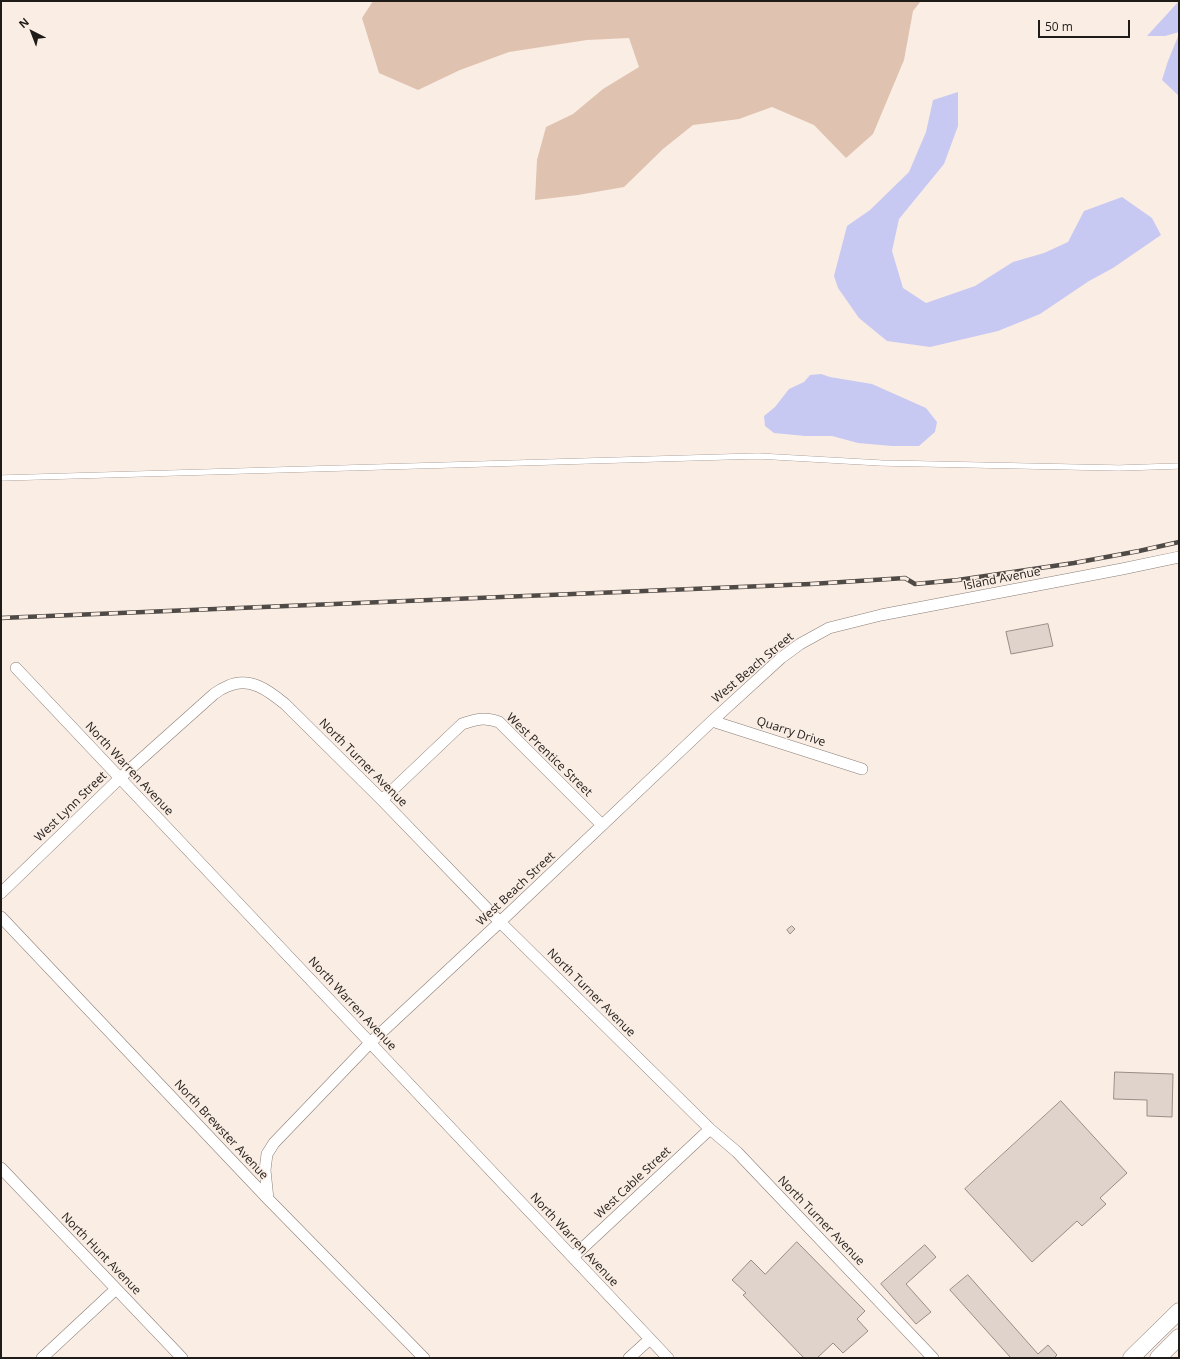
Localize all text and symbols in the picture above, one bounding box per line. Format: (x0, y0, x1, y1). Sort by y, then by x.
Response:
north arrow (12, 12, 52, 52)
scale bar (1040, 12, 1132, 38)
text: N (15, 14, 32, 31)
text: 50 m (1045, 18, 1073, 35)
street label: Island Avenue (962, 564, 1042, 594)
street label: West Beach Street (709, 630, 797, 706)
street label: West Prentice Street (503, 710, 595, 800)
street label: Quarry Drive (755, 714, 827, 750)
street label: North Turner Avenue (316, 716, 410, 810)
street label: North Warren Avenue (82, 719, 176, 819)
street label: West Lynn Street (32, 769, 110, 845)
street label: West Beach Street (474, 849, 558, 929)
street label: North Turner Avenue (544, 946, 638, 1040)
street label: North Warren Avenue (305, 954, 399, 1054)
street label: North Brewster Avenue (171, 1077, 271, 1183)
street label: West Cable Street (592, 1144, 674, 1222)
street label: North Turner Avenue (775, 1173, 867, 1269)
street label: North Warren Avenue (527, 1190, 621, 1290)
street label: North Hunt Avenue (58, 1210, 144, 1298)

